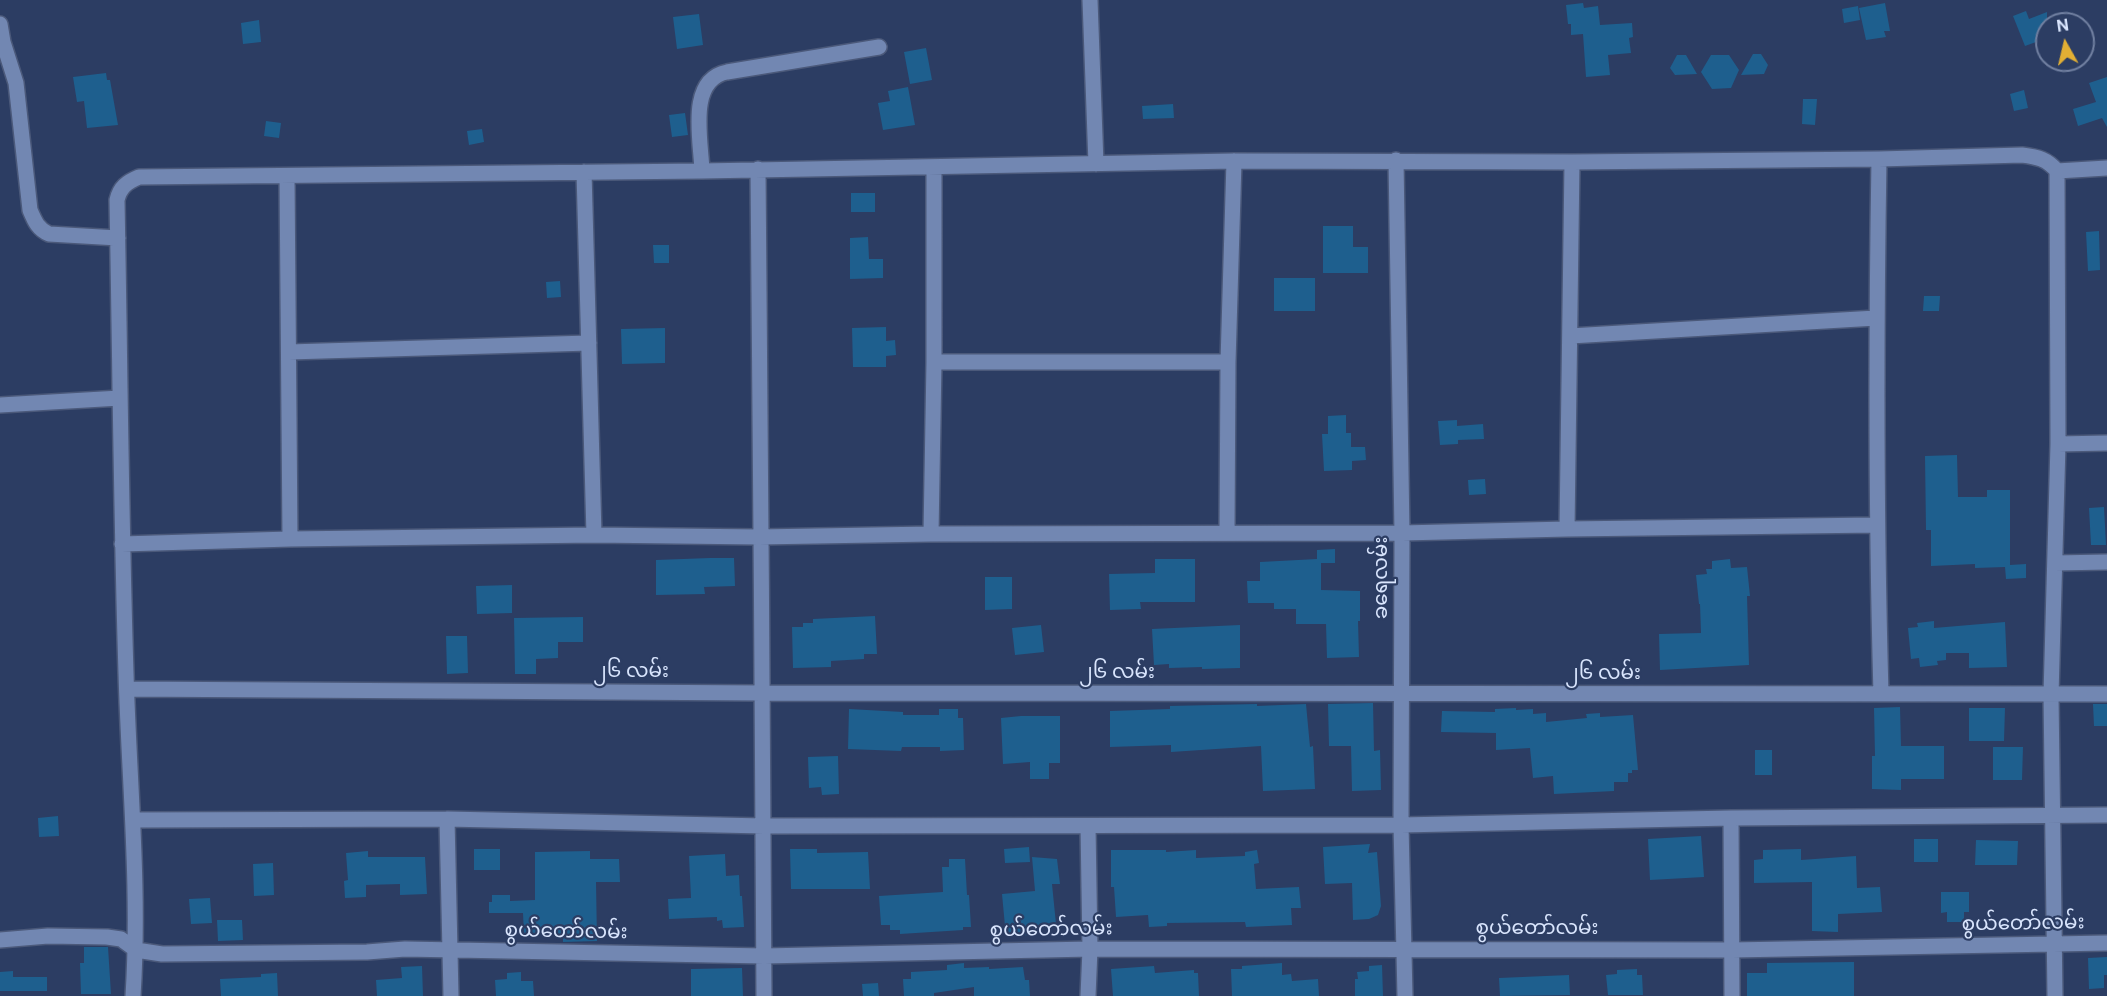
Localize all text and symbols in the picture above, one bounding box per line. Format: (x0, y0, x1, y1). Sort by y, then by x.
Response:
north arrow (2035, 12, 2095, 72)
text: N (2055, 15, 2070, 36)
street label: ခရေလမ်း (1369, 537, 1393, 619)
street label: ၂၆ လမ်း (593, 659, 669, 683)
street label: ၂၆ လမ်း (1079, 660, 1155, 684)
street label: ၂၆ လမ်း (1565, 661, 1641, 685)
street label: စွယ်တော်လမ်း (1961, 910, 2085, 936)
street label: စွယ်တော်လမ်း (989, 916, 1113, 942)
street label: စွယ်တော်လမ်း (1476, 916, 1598, 940)
street label: စွယ်တော်လမ်း (504, 918, 628, 944)

